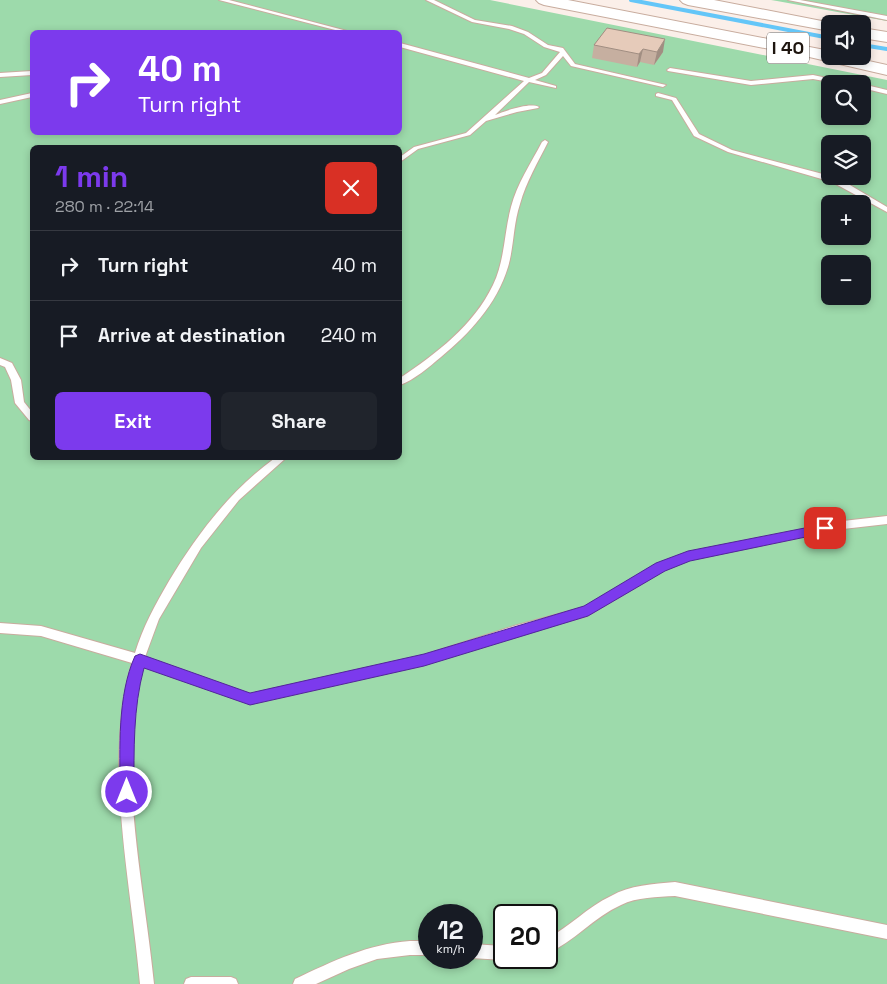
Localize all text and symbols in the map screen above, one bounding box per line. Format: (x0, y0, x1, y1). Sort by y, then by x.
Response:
map controls (821, 15, 871, 305)
button: sound (821, 15, 871, 65)
road number: I 40 (767, 32, 809, 64)
text: 40 m (138, 47, 222, 91)
icon: right (55, 50, 120, 115)
button: search (821, 75, 871, 125)
text: Turn right (138, 90, 241, 118)
button: layers (821, 135, 871, 185)
text: 1 min (55, 157, 128, 196)
button: close (325, 162, 377, 214)
button: + (821, 195, 871, 245)
text: 280 m · 22:14 (55, 196, 154, 217)
icon: right (55, 252, 83, 280)
text: Turn right (98, 253, 188, 278)
text: 40 m (332, 253, 377, 278)
button: − (821, 255, 871, 305)
icon: arrive (55, 322, 83, 350)
text: Arrive at destination (98, 323, 286, 348)
text: 240 m (321, 323, 377, 348)
button: Exit (55, 392, 211, 450)
button: Share (221, 392, 377, 450)
pin (804, 507, 846, 549)
icon: arrive (811, 514, 839, 542)
position arrow (100, 765, 152, 817)
speed limit sign: 20 (493, 904, 558, 969)
text: 12 (437, 914, 464, 946)
text: km/h (436, 941, 465, 957)

